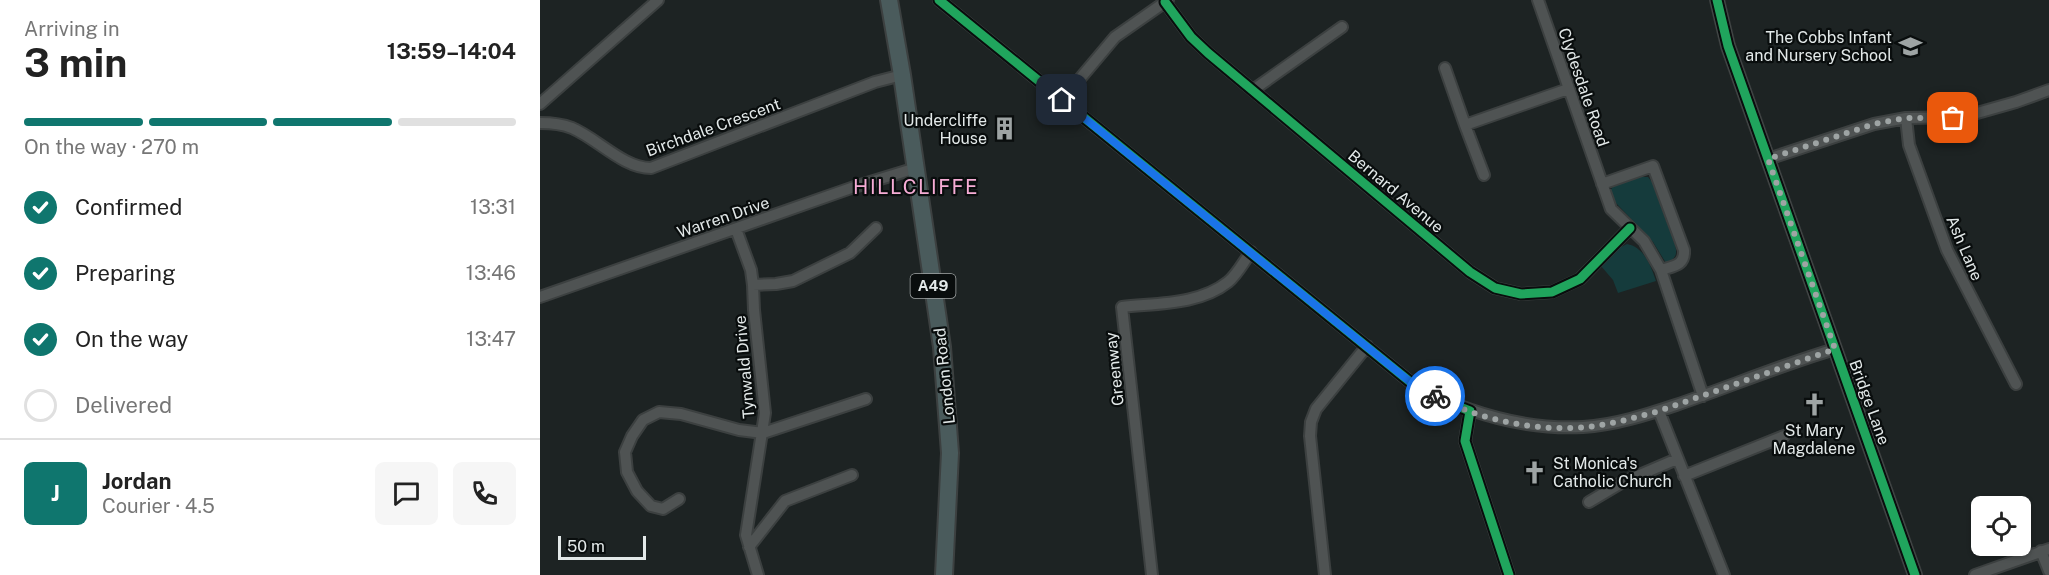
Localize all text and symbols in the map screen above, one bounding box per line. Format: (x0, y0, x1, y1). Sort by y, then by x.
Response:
text: Arriving in (24, 17, 119, 41)
street label: Clydesdale Road (1554, 25, 1613, 149)
place label: The Cobbs Infant and Nursery School (1745, 28, 1892, 65)
school or university icon: The Cobbs Infant and Nursery School (1897, 33, 1923, 59)
text: 13:59–14:04 (387, 38, 516, 64)
text: 3 min (24, 40, 127, 86)
pin (1036, 74, 1087, 125)
icon: home (1045, 83, 1078, 116)
pin (1927, 92, 1978, 143)
street label: Birchdale Crescent (643, 94, 783, 161)
icon: bag (1936, 101, 1969, 134)
place label: Undercliffe House (903, 111, 987, 148)
building icon: Undercliffe House (992, 116, 1018, 142)
text: On the way · 270 m (24, 135, 199, 159)
street label: Bernard Avenue (1344, 146, 1447, 237)
district label: HILLCLIFFE (853, 175, 979, 199)
icon: check (24, 191, 57, 224)
street label: Warren Drive (675, 193, 772, 242)
text: Confirmed (75, 194, 182, 220)
text: 13:31 (470, 195, 516, 219)
street label: Ash Lane (1942, 213, 1987, 283)
icon: check (24, 257, 57, 290)
text: Preparing (75, 260, 176, 286)
text: 13:46 (466, 261, 516, 285)
road number: A49 (910, 274, 956, 298)
street label: Tynwald Drive (731, 315, 758, 419)
icon: check (24, 323, 57, 356)
text: On the way (75, 326, 188, 352)
text: 13:47 (466, 327, 516, 351)
street label: London Road (930, 327, 959, 425)
street label: Greenway (1101, 331, 1128, 407)
street label: Bridge Lane (1845, 357, 1894, 447)
courier (1405, 366, 1465, 426)
icon: bike (1419, 380, 1452, 413)
text: Delivered (75, 392, 172, 418)
church icon: St Mary Magdalene (1801, 392, 1827, 418)
place label: St Mary Magdalene (1773, 421, 1855, 458)
place label: St Monica's Catholic Church (1553, 454, 1672, 491)
church icon: St Monica's Catholic Church (1522, 459, 1548, 485)
button: chat (375, 462, 438, 525)
button: phone (453, 462, 516, 525)
text: Jordan (102, 468, 171, 494)
text: J (51, 480, 60, 506)
text: Courier · 4.5 (102, 494, 215, 518)
map controls (1971, 496, 2031, 556)
button: locate (1971, 496, 2031, 556)
scale bar (558, 533, 646, 560)
text: 50 m (567, 537, 605, 556)

